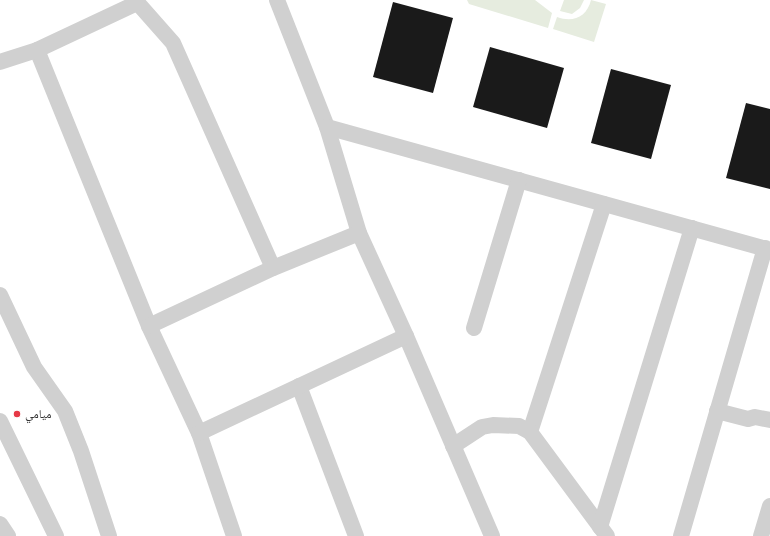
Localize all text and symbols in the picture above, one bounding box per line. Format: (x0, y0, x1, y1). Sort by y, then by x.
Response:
place label: ميامي (25, 407, 52, 424)
marker: ميامي (12, 409, 22, 419)

